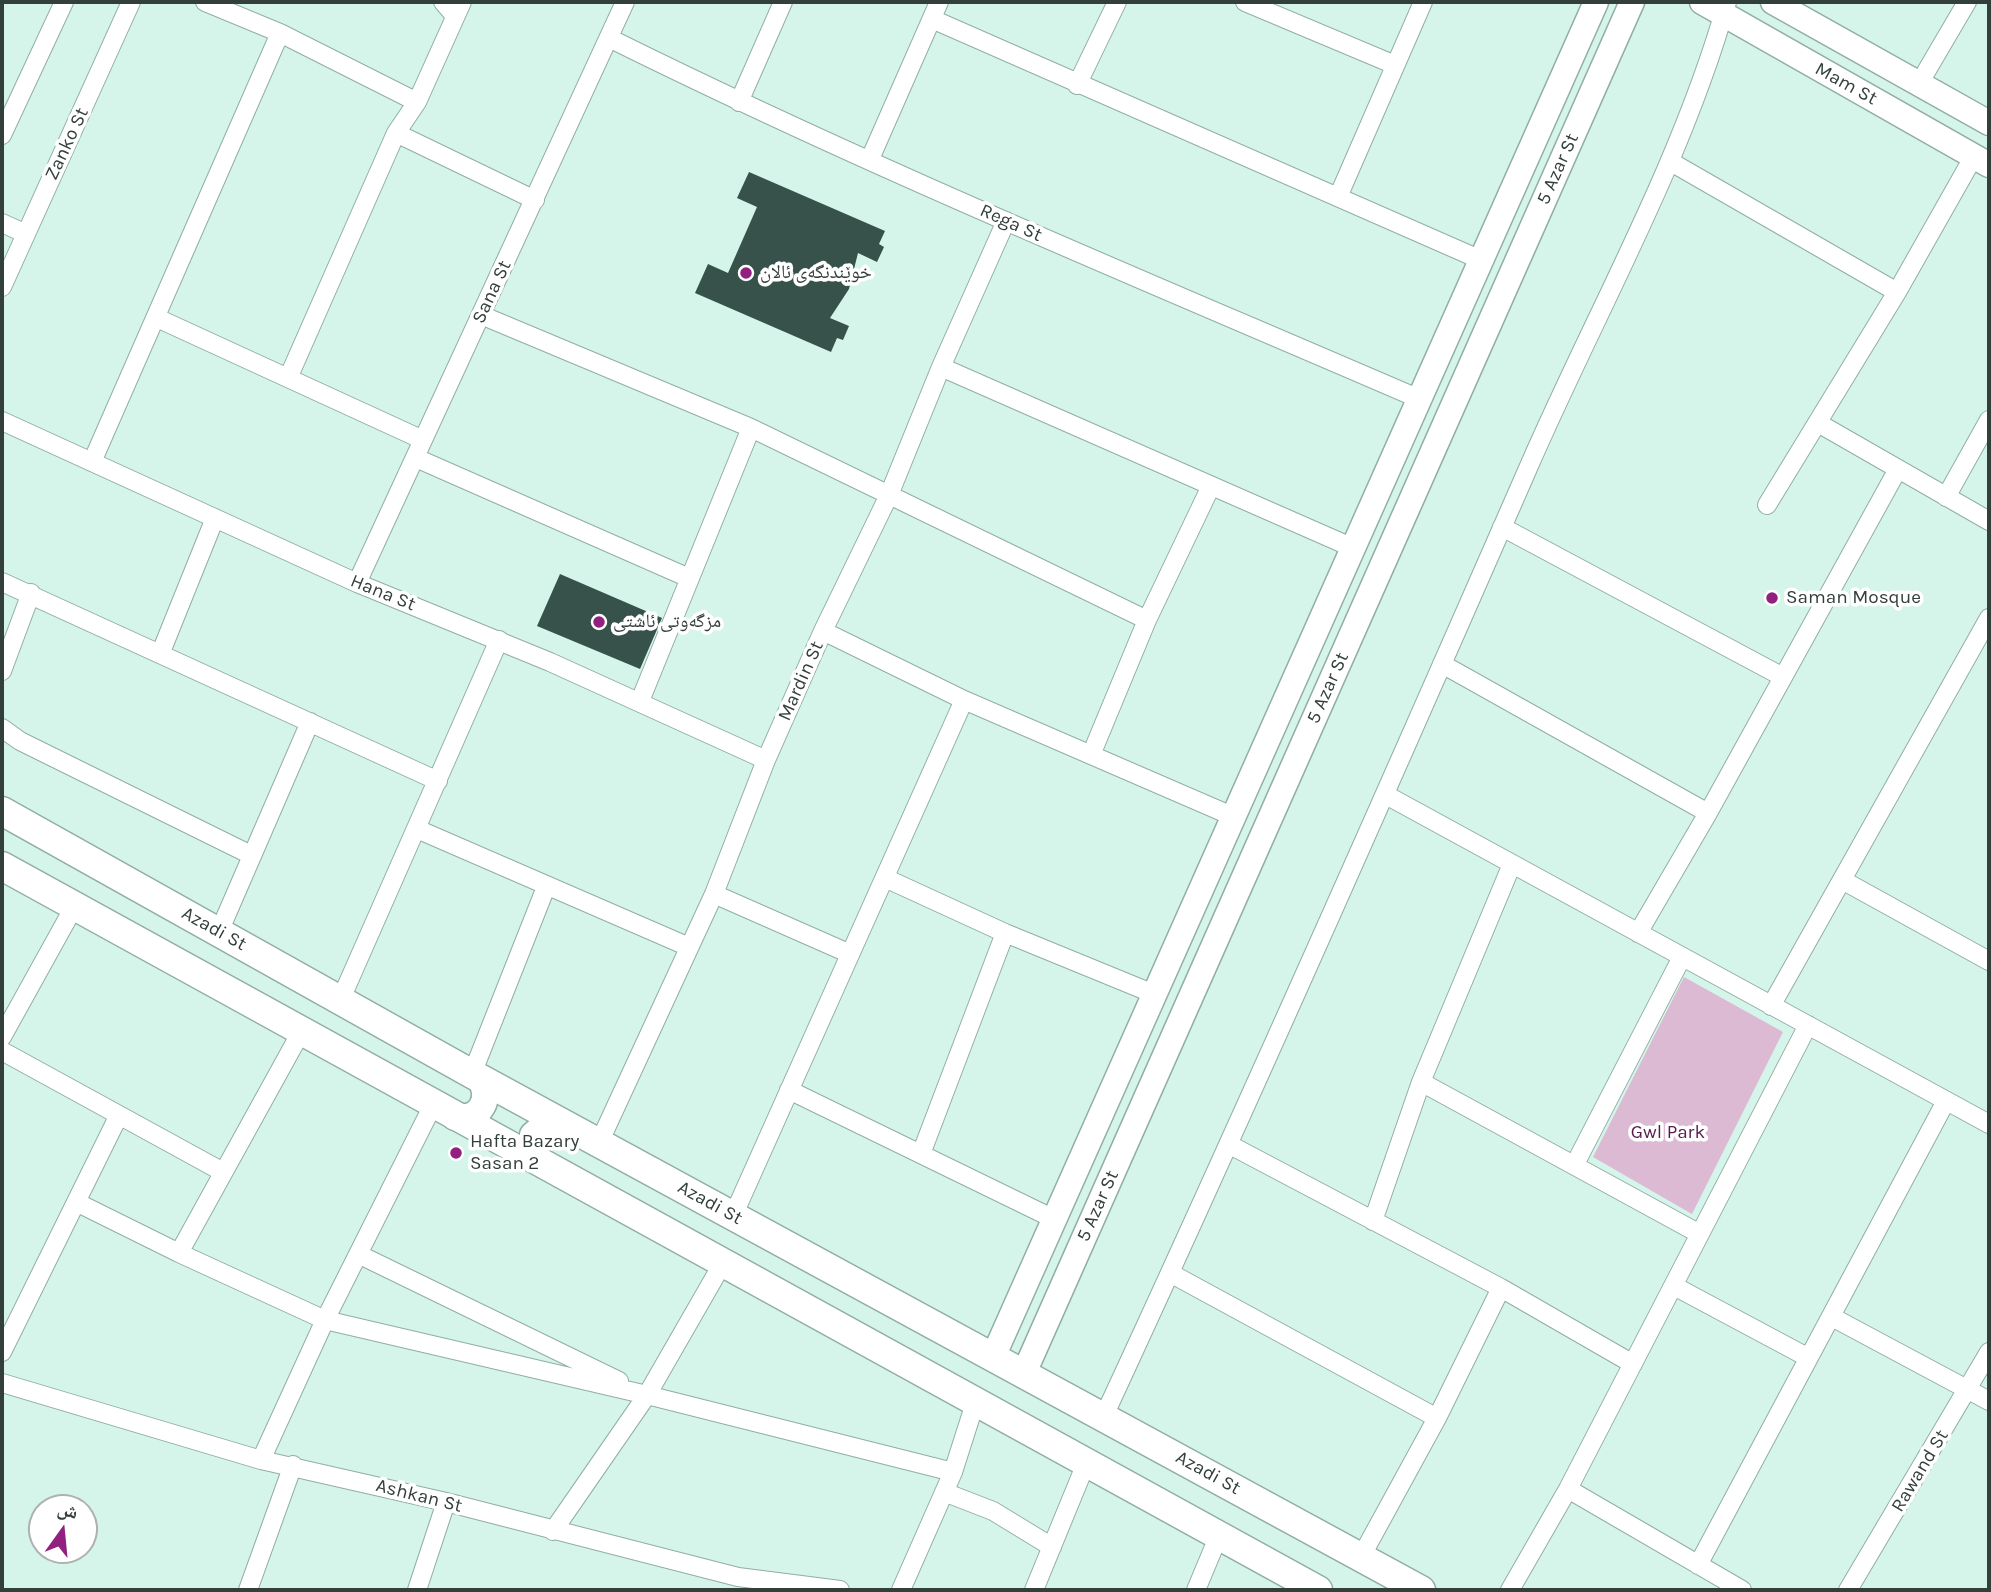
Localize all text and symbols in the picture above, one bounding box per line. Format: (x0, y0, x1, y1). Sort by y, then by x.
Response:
street label: Mam St (1811, 58, 1881, 110)
street label: Zanko St (40, 104, 94, 184)
street label: 5 Azar St (1532, 130, 1584, 208)
street label: Rega St (976, 199, 1046, 247)
street label: Sana St (468, 257, 516, 327)
place label: خوێندنگەی ئالان (760, 262, 872, 284)
marker: خوێندنگەی ئالان (738, 265, 754, 281)
street label: Hana St (347, 570, 419, 616)
place label: Saman Mosque (1786, 587, 1921, 609)
marker: Saman Mosque (1764, 590, 1780, 606)
place label: مزگەوتی ئاشتی (613, 611, 721, 633)
marker: مزگەوتی ئاشتی (591, 614, 607, 630)
street label: Mardin St (773, 638, 829, 724)
street label: 5 Azar St (1302, 649, 1354, 727)
street label: Azadi St (178, 902, 250, 956)
park label: Gwl Park (1631, 1122, 1705, 1144)
place label: Hafta Bazary Sasan 2 (470, 1131, 579, 1175)
marker: Hafta Bazary Sasan 2 (448, 1145, 464, 1161)
street label: 5 Azar St (1072, 1167, 1124, 1245)
street label: Azadi St (674, 1176, 746, 1230)
street label: Rawand St (1886, 1426, 1954, 1516)
street label: Azadi St (1172, 1446, 1244, 1500)
street label: Ashkan St (373, 1474, 465, 1518)
north arrow (28, 1494, 98, 1564)
text: ش (55, 1497, 80, 1524)

